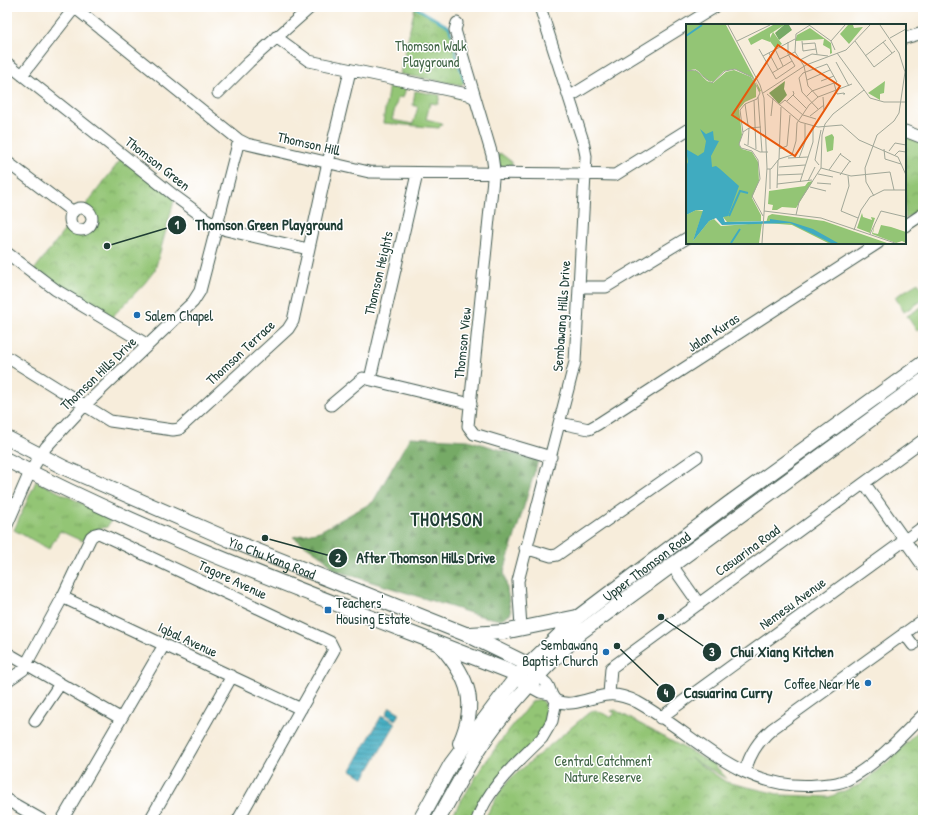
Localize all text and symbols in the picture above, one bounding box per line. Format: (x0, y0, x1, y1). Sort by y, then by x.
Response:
inset map (686, 24, 906, 244)
park label: Thomson Walk Playground (395, 36, 467, 72)
street label: Thomson Hill (276, 127, 343, 160)
street label: Thomson Green (122, 132, 194, 194)
callout: Thomson Green Playground (167, 212, 350, 239)
text: Thomson Green Playground (194, 214, 343, 236)
text: 1 (175, 216, 180, 233)
street label: Thomson Heights (359, 229, 398, 317)
street label: Sembawang Hills Drive (548, 259, 575, 372)
place label: Salem Chapel (145, 306, 214, 326)
street label: Thomson View (449, 306, 475, 379)
street label: Jalan Kuras (683, 308, 743, 356)
marker: Salem Chapel (132, 310, 142, 320)
street label: Thomson Terrace (201, 315, 279, 389)
street label: Thomson Hills Drive (56, 332, 140, 414)
district label: THOMSON (410, 507, 483, 532)
street label: Casuarina Road (711, 520, 784, 580)
street label: Upper Thomson Road (598, 526, 694, 605)
street label: Yio Chu Kang Road (226, 531, 319, 583)
callout: After Thomson Hills Drive (328, 545, 503, 572)
text: After Thomson Hills Drive (357, 547, 496, 568)
text: 2 (335, 549, 341, 566)
street label: Tagore Avenue (195, 555, 271, 604)
street label: Nemesu Avenue (755, 572, 829, 634)
place label: Teachers' Housing Estate (336, 593, 411, 629)
marker: Teachers' Housing Estate (323, 605, 333, 615)
street label: Iqbal Avenue (155, 617, 221, 662)
place label: Sembawang Baptist Church (522, 635, 598, 671)
callout: Chui Xiang Kitchen (702, 639, 842, 666)
text: Chui Xiang Kitchen (730, 641, 834, 663)
text: 3 (709, 643, 715, 660)
marker: Sembawang Baptist Church (601, 647, 611, 657)
place label: Coffee Near Me (784, 674, 860, 693)
marker: Coffee Near Me (863, 678, 873, 688)
callout: Casuarina Curry (656, 680, 781, 707)
text: Casuarina Curry (683, 682, 773, 704)
text: 4 (664, 684, 669, 701)
park label: Central Catchment Nature Reserve (554, 751, 652, 786)

